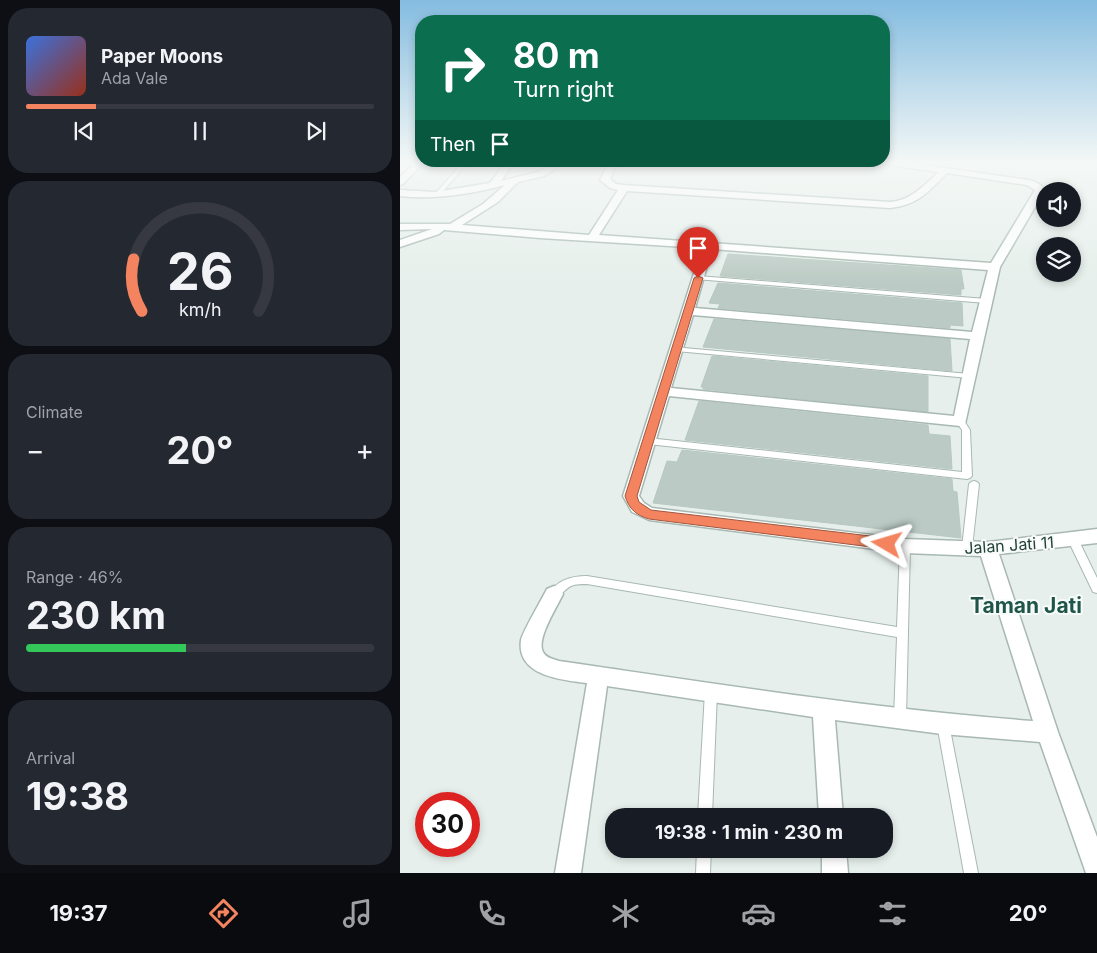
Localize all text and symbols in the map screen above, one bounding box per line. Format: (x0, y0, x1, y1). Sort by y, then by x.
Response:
text: 80 m (513, 34, 600, 76)
icon: right (430, 35, 495, 100)
text: Paper Moons (101, 45, 223, 68)
text: Ada Vale (101, 68, 168, 88)
text: Turn right (513, 76, 614, 102)
icon: previous (70, 117, 98, 145)
icon: pause (186, 117, 214, 145)
icon: next (302, 117, 330, 145)
icon: arrive (486, 130, 514, 158)
text: Then (430, 133, 476, 156)
map controls (1036, 182, 1081, 282)
button: sound (1036, 182, 1081, 227)
pin (677, 227, 719, 278)
icon: arrive (684, 234, 712, 262)
button: layers (1036, 237, 1081, 282)
text: 26 (167, 240, 233, 303)
text: km/h (179, 299, 221, 320)
text: Climate (26, 402, 83, 422)
text: 20° (166, 427, 234, 473)
text: − (26, 433, 45, 467)
text: + (355, 433, 374, 467)
position arrow (860, 517, 912, 569)
street label: Jalan Jati 11 (964, 532, 1054, 558)
text: Range · 46% (26, 567, 123, 587)
text: 230 km (26, 592, 166, 638)
district label: Taman Jati (970, 593, 1082, 618)
text: Arrival (26, 748, 75, 768)
text: 19:38 (26, 773, 129, 819)
speed limit sign: 30 (415, 792, 480, 857)
text: 19:38 · 1 min · 230 m (655, 821, 843, 844)
icon: directions (206, 896, 241, 931)
icon: music (340, 896, 375, 931)
icon: phone (474, 896, 509, 931)
icon: climate (608, 896, 643, 931)
icon: car (741, 896, 776, 931)
icon: filters (875, 896, 910, 931)
text: 19:37 (49, 900, 108, 926)
text: 20° (1009, 900, 1048, 926)

